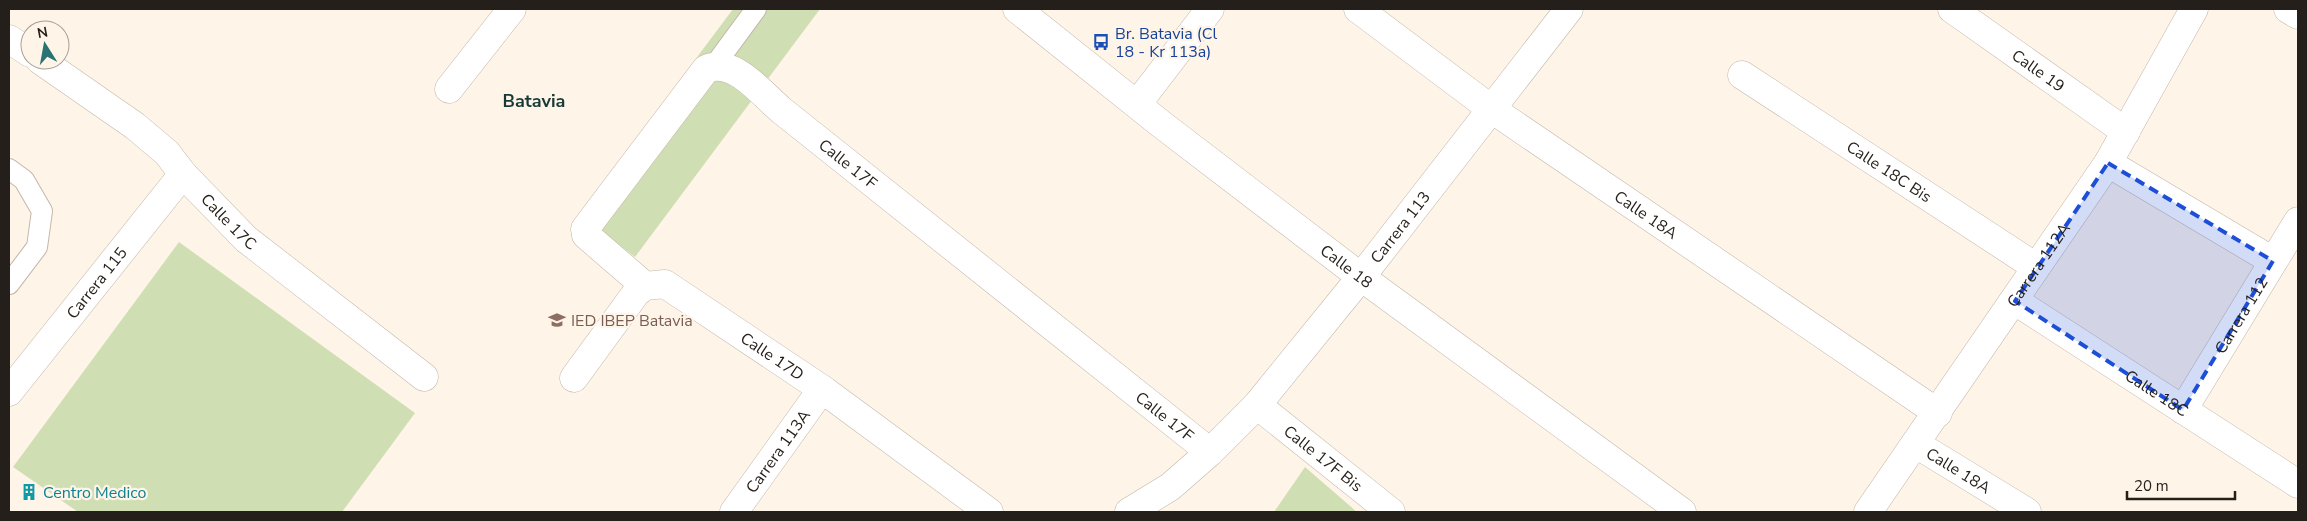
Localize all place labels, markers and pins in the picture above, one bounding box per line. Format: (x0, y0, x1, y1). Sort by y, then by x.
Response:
place label: Br. Batavia (Cl 18 - Kr 113a) (1115, 23, 1217, 63)
bus stop icon: Br. Batavia (Cl 18 - Kr 113a) (1091, 32, 1111, 52)
school or university icon: IED IBEP Batavia (547, 310, 567, 330)
place label: IED IBEP Batavia (571, 310, 693, 332)
building icon: Centro Medico (19, 482, 39, 502)
place label: Centro Medico (43, 482, 147, 504)

